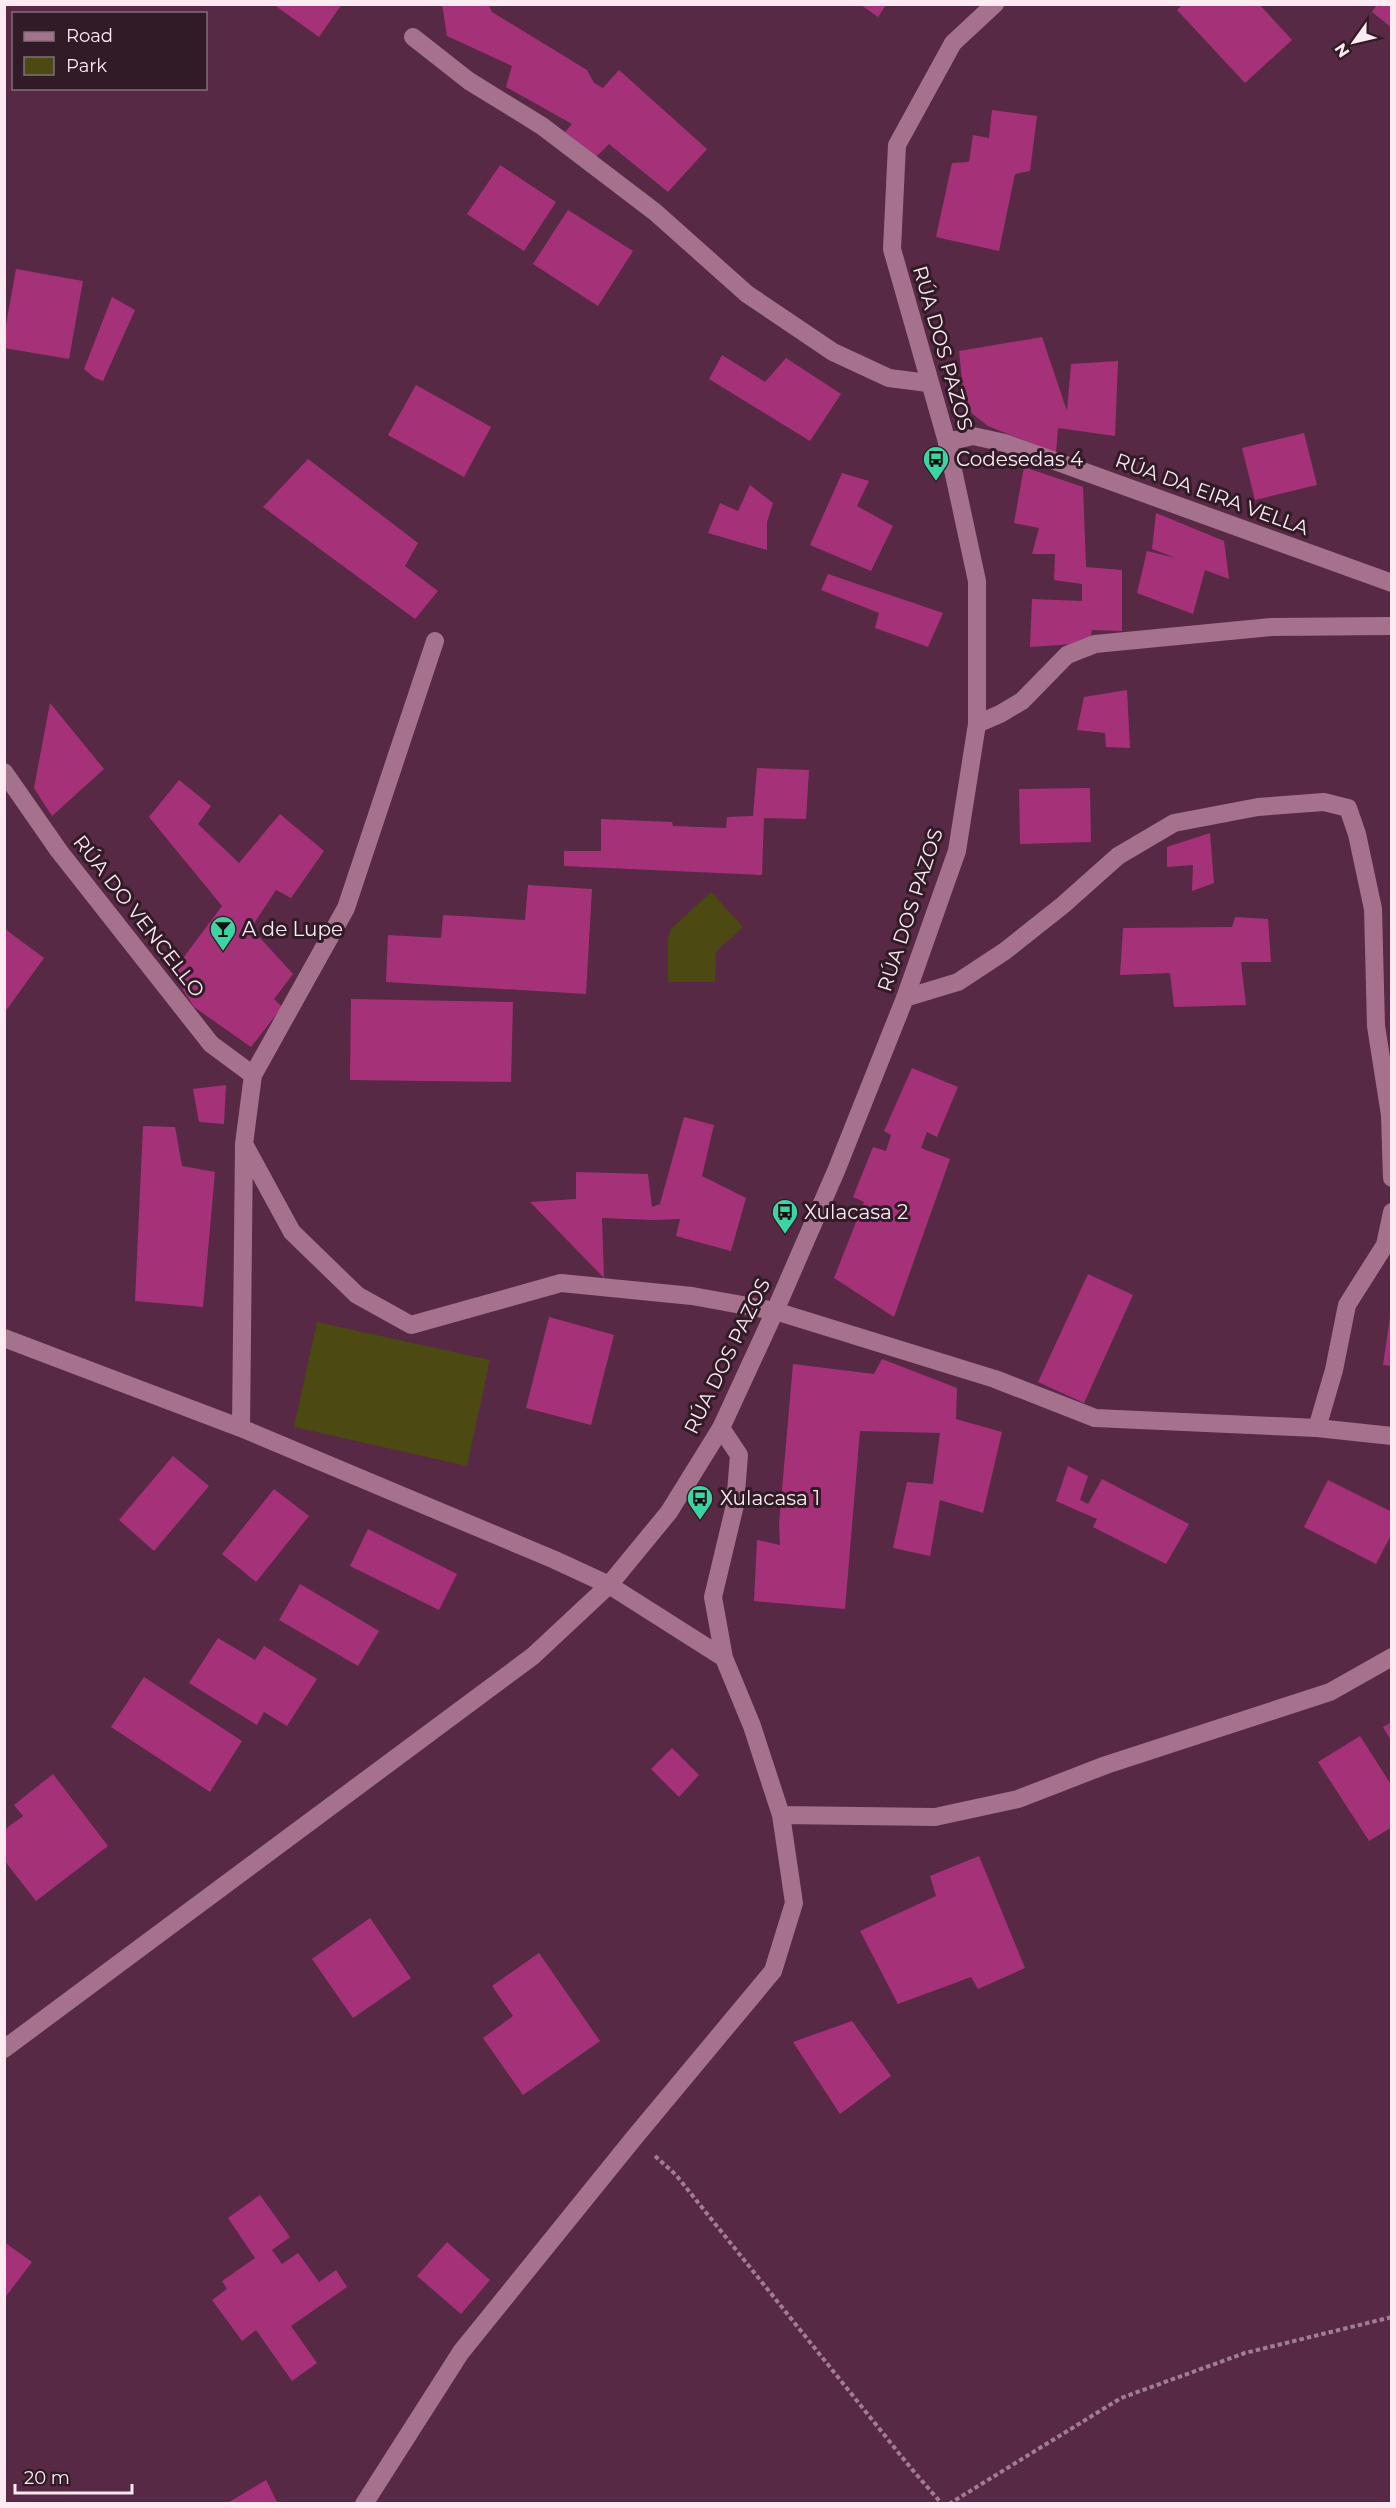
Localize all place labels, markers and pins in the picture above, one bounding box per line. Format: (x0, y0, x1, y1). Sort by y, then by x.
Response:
bus stop icon: Codesedas 4 (921, 444, 951, 482)
place label: Codesedas 4 (956, 447, 1083, 471)
bar icon: A de Lupe (208, 914, 238, 952)
place label: A de Lupe (242, 917, 343, 941)
bus stop icon: Xulacasa 2 (770, 1197, 800, 1235)
place label: Xulacasa 2 (804, 1200, 908, 1224)
bus stop icon: Xulacasa 1 (685, 1483, 715, 1521)
place label: Xulacasa 1 (720, 1486, 820, 1510)

